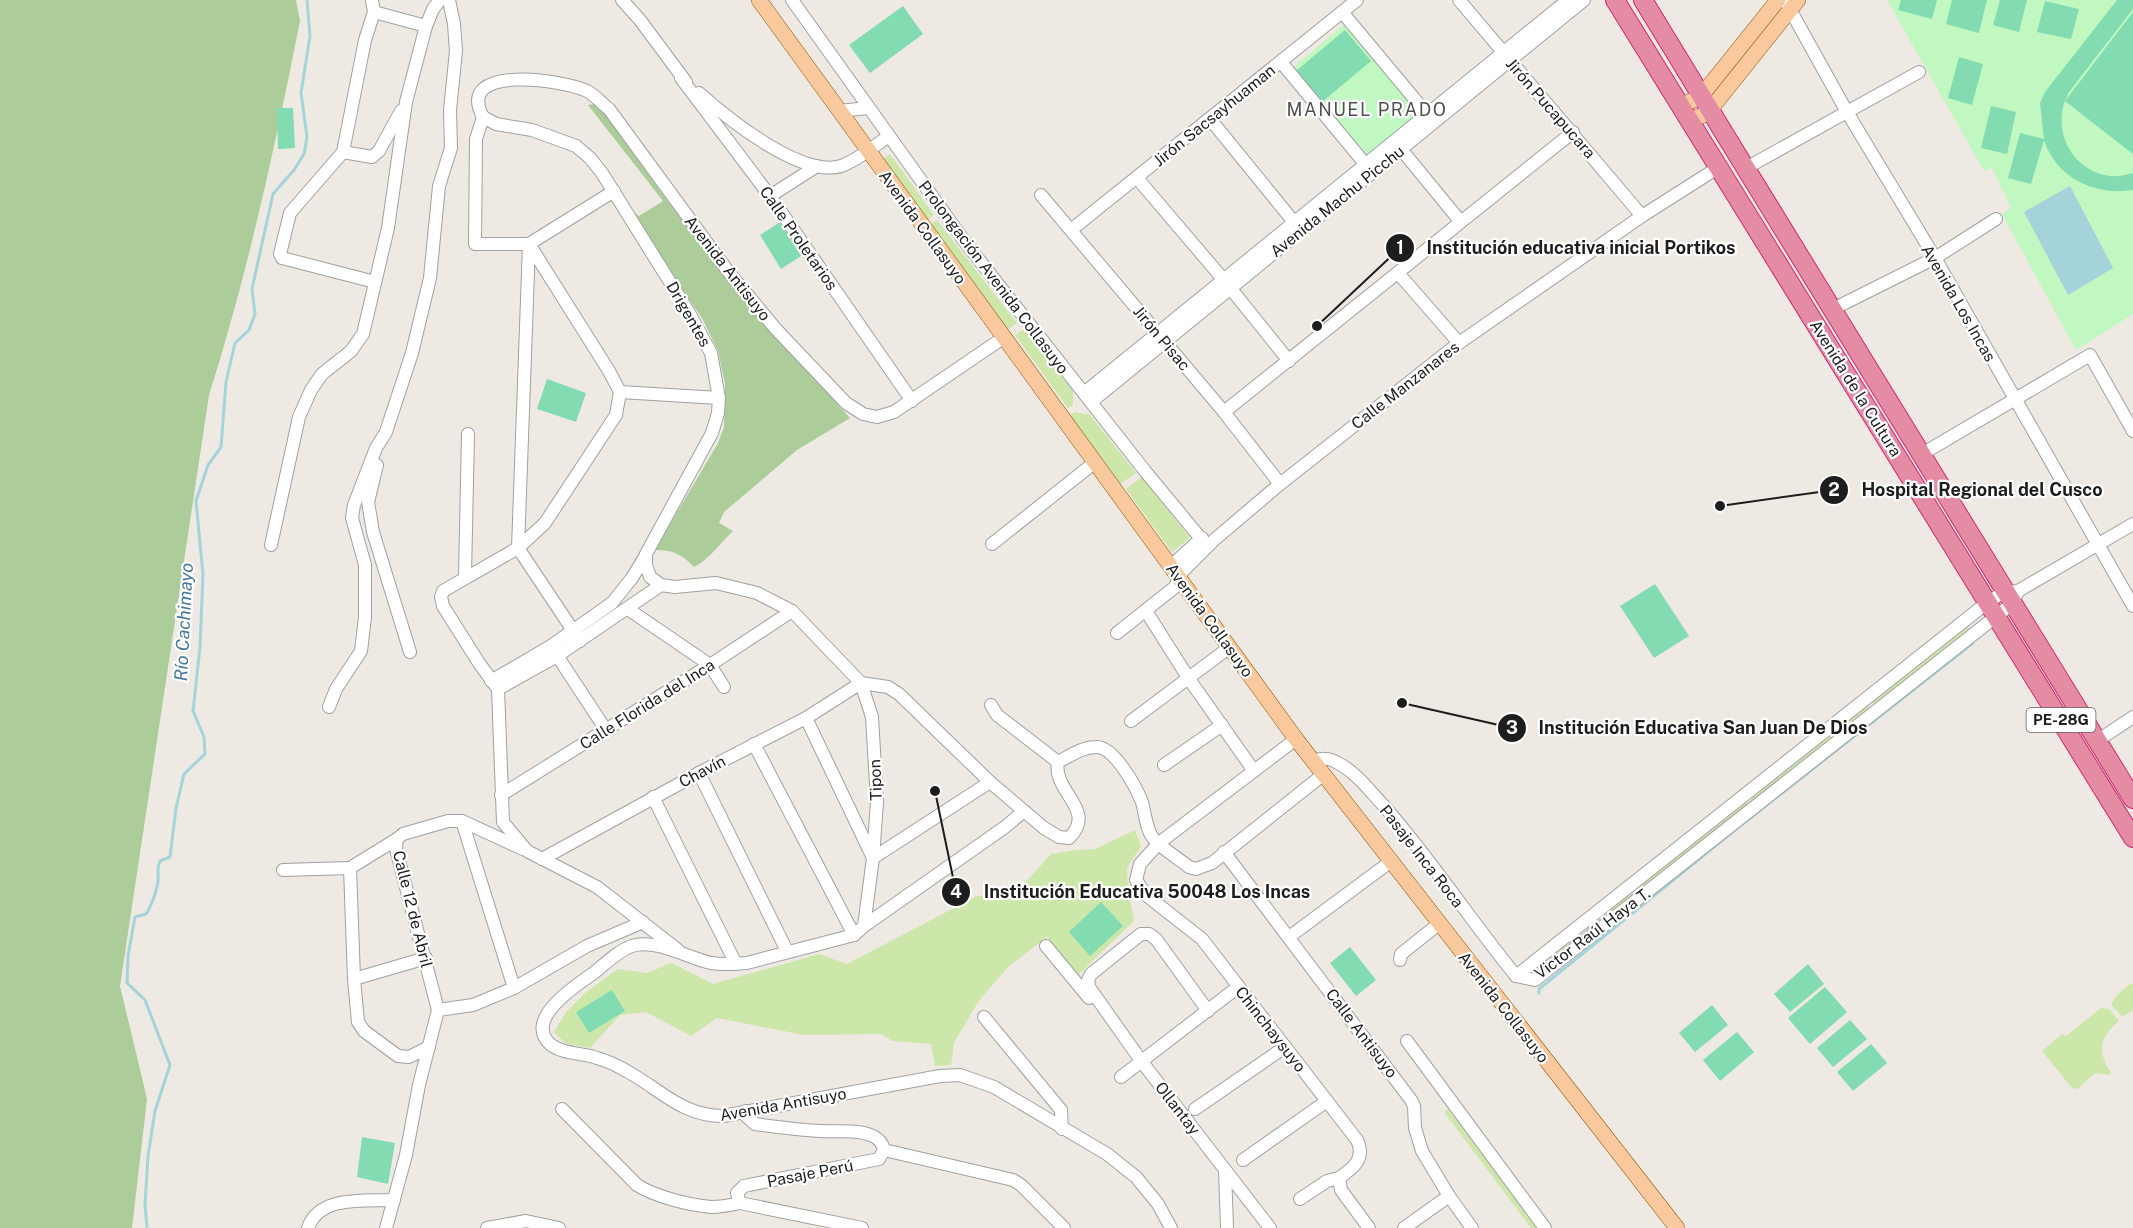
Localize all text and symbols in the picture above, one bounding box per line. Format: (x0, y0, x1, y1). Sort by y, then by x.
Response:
street label: Jirón Pucapucara (1502, 54, 1599, 162)
street label: Jirón Sacsayhuaman (1150, 60, 1279, 170)
district label: MANUEL PRADO (1286, 99, 1448, 120)
street label: Avenida Machu Picchu (1267, 142, 1408, 261)
street label: Avenida Collasuyo (875, 167, 970, 288)
street label: Prolongación Avenida Collasuyo (915, 177, 1073, 378)
street label: Calle Proletarios (756, 183, 841, 294)
street label: Avenida Antisuyo (681, 212, 775, 325)
callout: Institución educativa inicial Portikos (1385, 230, 1748, 266)
text: 1 (1396, 237, 1404, 258)
text: Institución educativa inicial Portikos (1426, 237, 1736, 258)
street label: Avenida Los Incas (1917, 241, 2000, 365)
street label: Drigentes (662, 278, 715, 350)
street label: Jirón Pisac (1129, 302, 1194, 374)
street label: Avenida de la Cultura (1806, 316, 1905, 460)
street label: Calle Manzanares (1348, 337, 1463, 433)
callout: Hospital Regional del Cusco (1819, 472, 2114, 508)
text: 2 (1828, 479, 1840, 500)
text: Hospital Regional del Cusco (1861, 479, 2103, 500)
street label: Avenida Collasuyo (1162, 560, 1257, 681)
water label: Río Cachimayo (170, 562, 197, 682)
street label: Calle Florida del Inca (576, 655, 718, 754)
road number: PE-28G (2026, 708, 2096, 732)
callout: Institución Educativa San Juan De Dios (1497, 710, 1880, 746)
text: 3 (1506, 717, 1518, 738)
text: Institución Educativa San Juan De Dios (1538, 717, 1868, 738)
street label: Chavín (676, 751, 729, 792)
street label: Tipon (865, 759, 886, 801)
street label: Pasaje Inca Roca (1376, 801, 1468, 911)
street label: Calle 12 de Abril (389, 849, 436, 970)
callout: Institución Educativa 50048 Los Incas (941, 874, 1322, 910)
text: 4 (950, 881, 962, 902)
text: Institución Educativa 50048 Los Incas (984, 881, 1310, 902)
street label: Victor Raúl Haya T. (1531, 884, 1654, 983)
street label: Avenida Collasuyo (1454, 948, 1553, 1067)
street label: Chinchaysuyo (1231, 983, 1310, 1076)
street label: Calle Antisuyo (1322, 985, 1401, 1082)
street label: Ollantay (1151, 1078, 1204, 1139)
street label: Avenida Antisuyo (718, 1084, 848, 1125)
street label: Pasaje Perú (765, 1156, 855, 1191)

